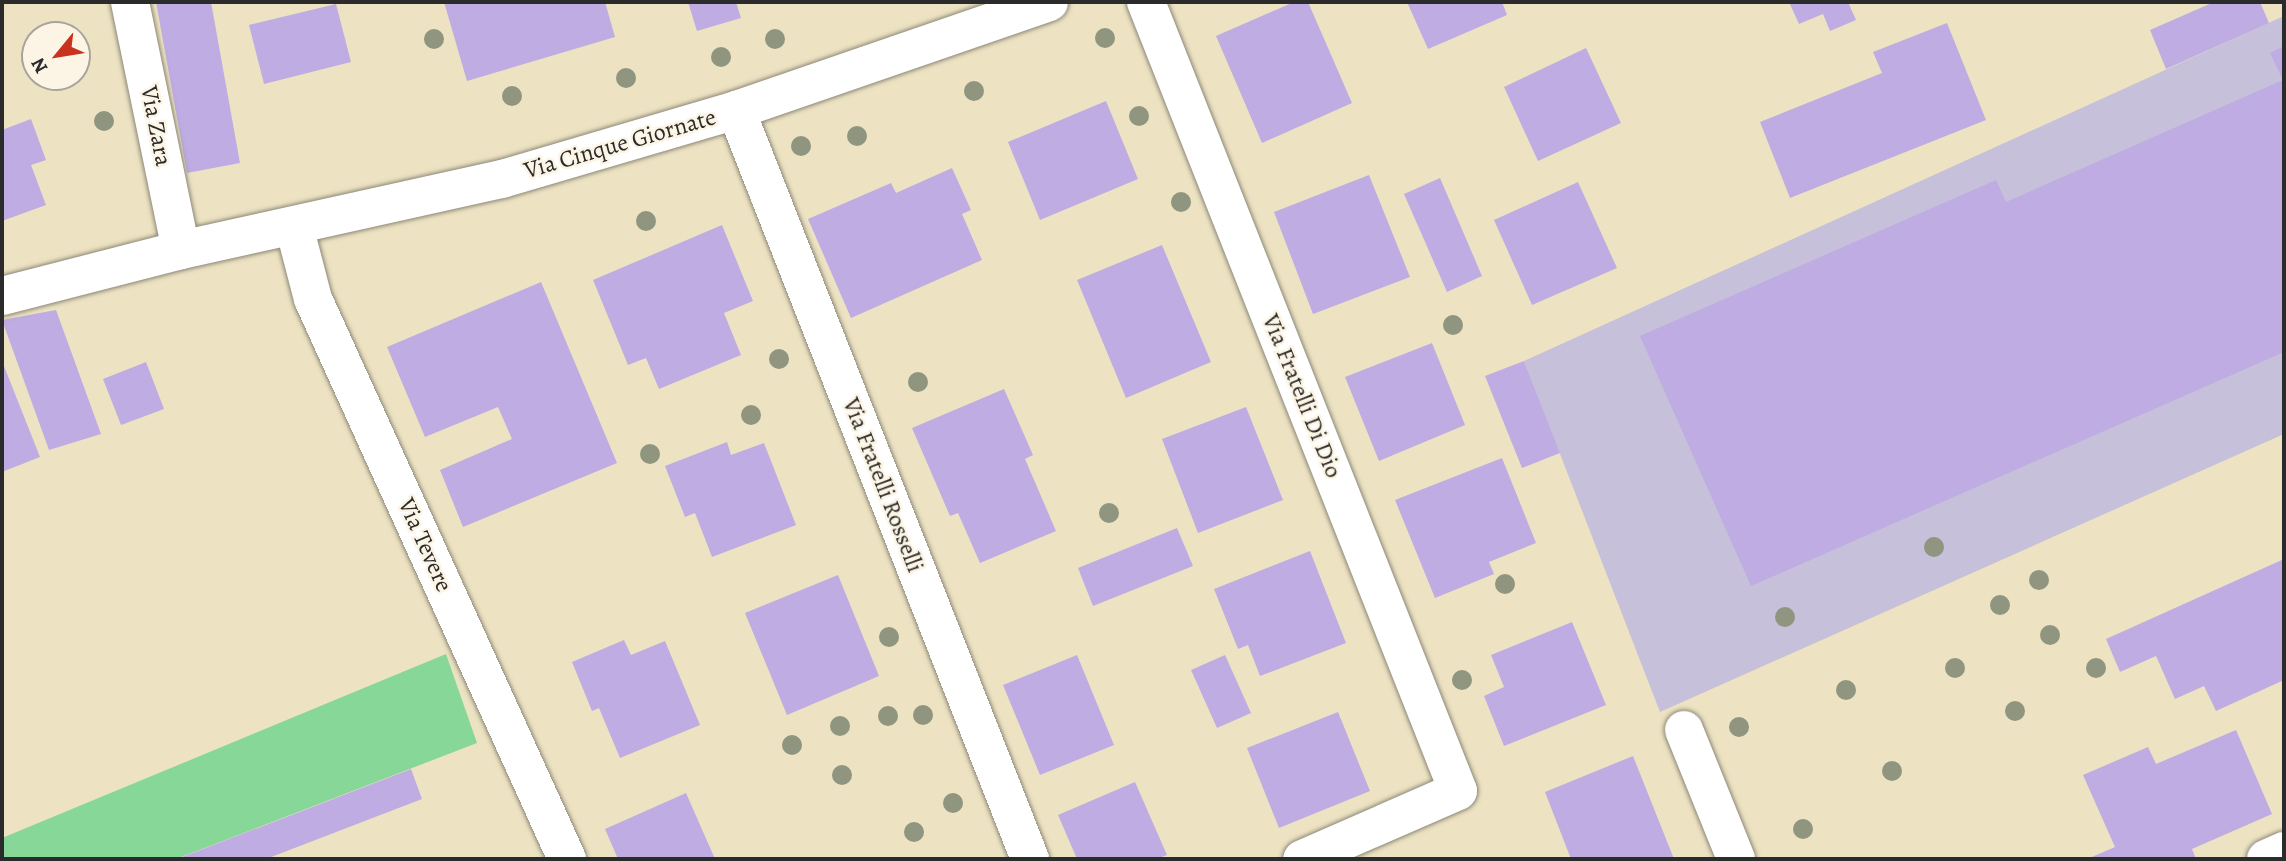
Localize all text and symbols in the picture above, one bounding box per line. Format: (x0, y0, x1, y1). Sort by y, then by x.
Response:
north arrow (21, 21, 91, 91)
text: N (25, 53, 54, 78)
street label: Via Zara (134, 83, 178, 169)
street label: Via Cinque Giornate (521, 103, 719, 185)
street label: Via Fratelli Di Dio (1256, 310, 1348, 482)
street label: Via Fratelli Rosselli (836, 394, 930, 576)
street label: Via Tevere (392, 494, 458, 596)

